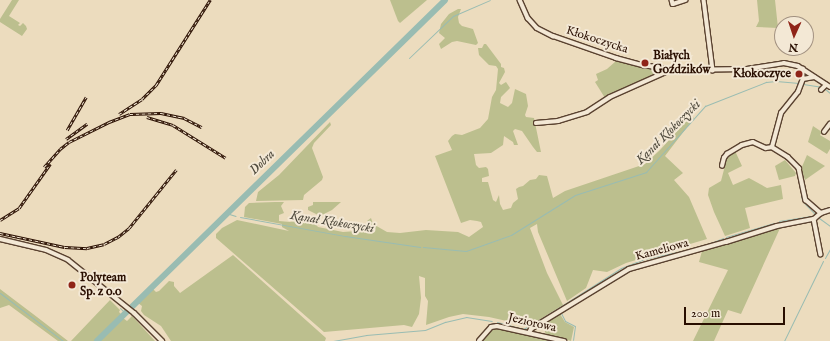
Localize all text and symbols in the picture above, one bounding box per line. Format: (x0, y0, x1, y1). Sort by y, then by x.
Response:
north arrow (774, 16, 814, 56)
street label: Kłokoczycka (564, 23, 630, 57)
text: N (788, 40, 799, 54)
place label: Białych Goździków (653, 49, 710, 77)
marker: Białych Goździków (640, 58, 650, 68)
place label: Kłokoczyce (733, 67, 791, 81)
marker: Kłokoczyce (794, 69, 804, 79)
water label: Kanał Kłokoczycki (633, 97, 705, 169)
water label: Dobra (247, 147, 279, 179)
water label: Kanał Kłokoczycki (289, 209, 375, 237)
street label: Kameliowa (634, 236, 690, 264)
place label: Polyteam Sp. z o.o (80, 271, 126, 299)
marker: Polyteam Sp. z o.o (67, 280, 77, 290)
scale bar (686, 299, 787, 325)
text: 200 m (691, 306, 720, 321)
street label: Jeziorowa (506, 310, 558, 336)

